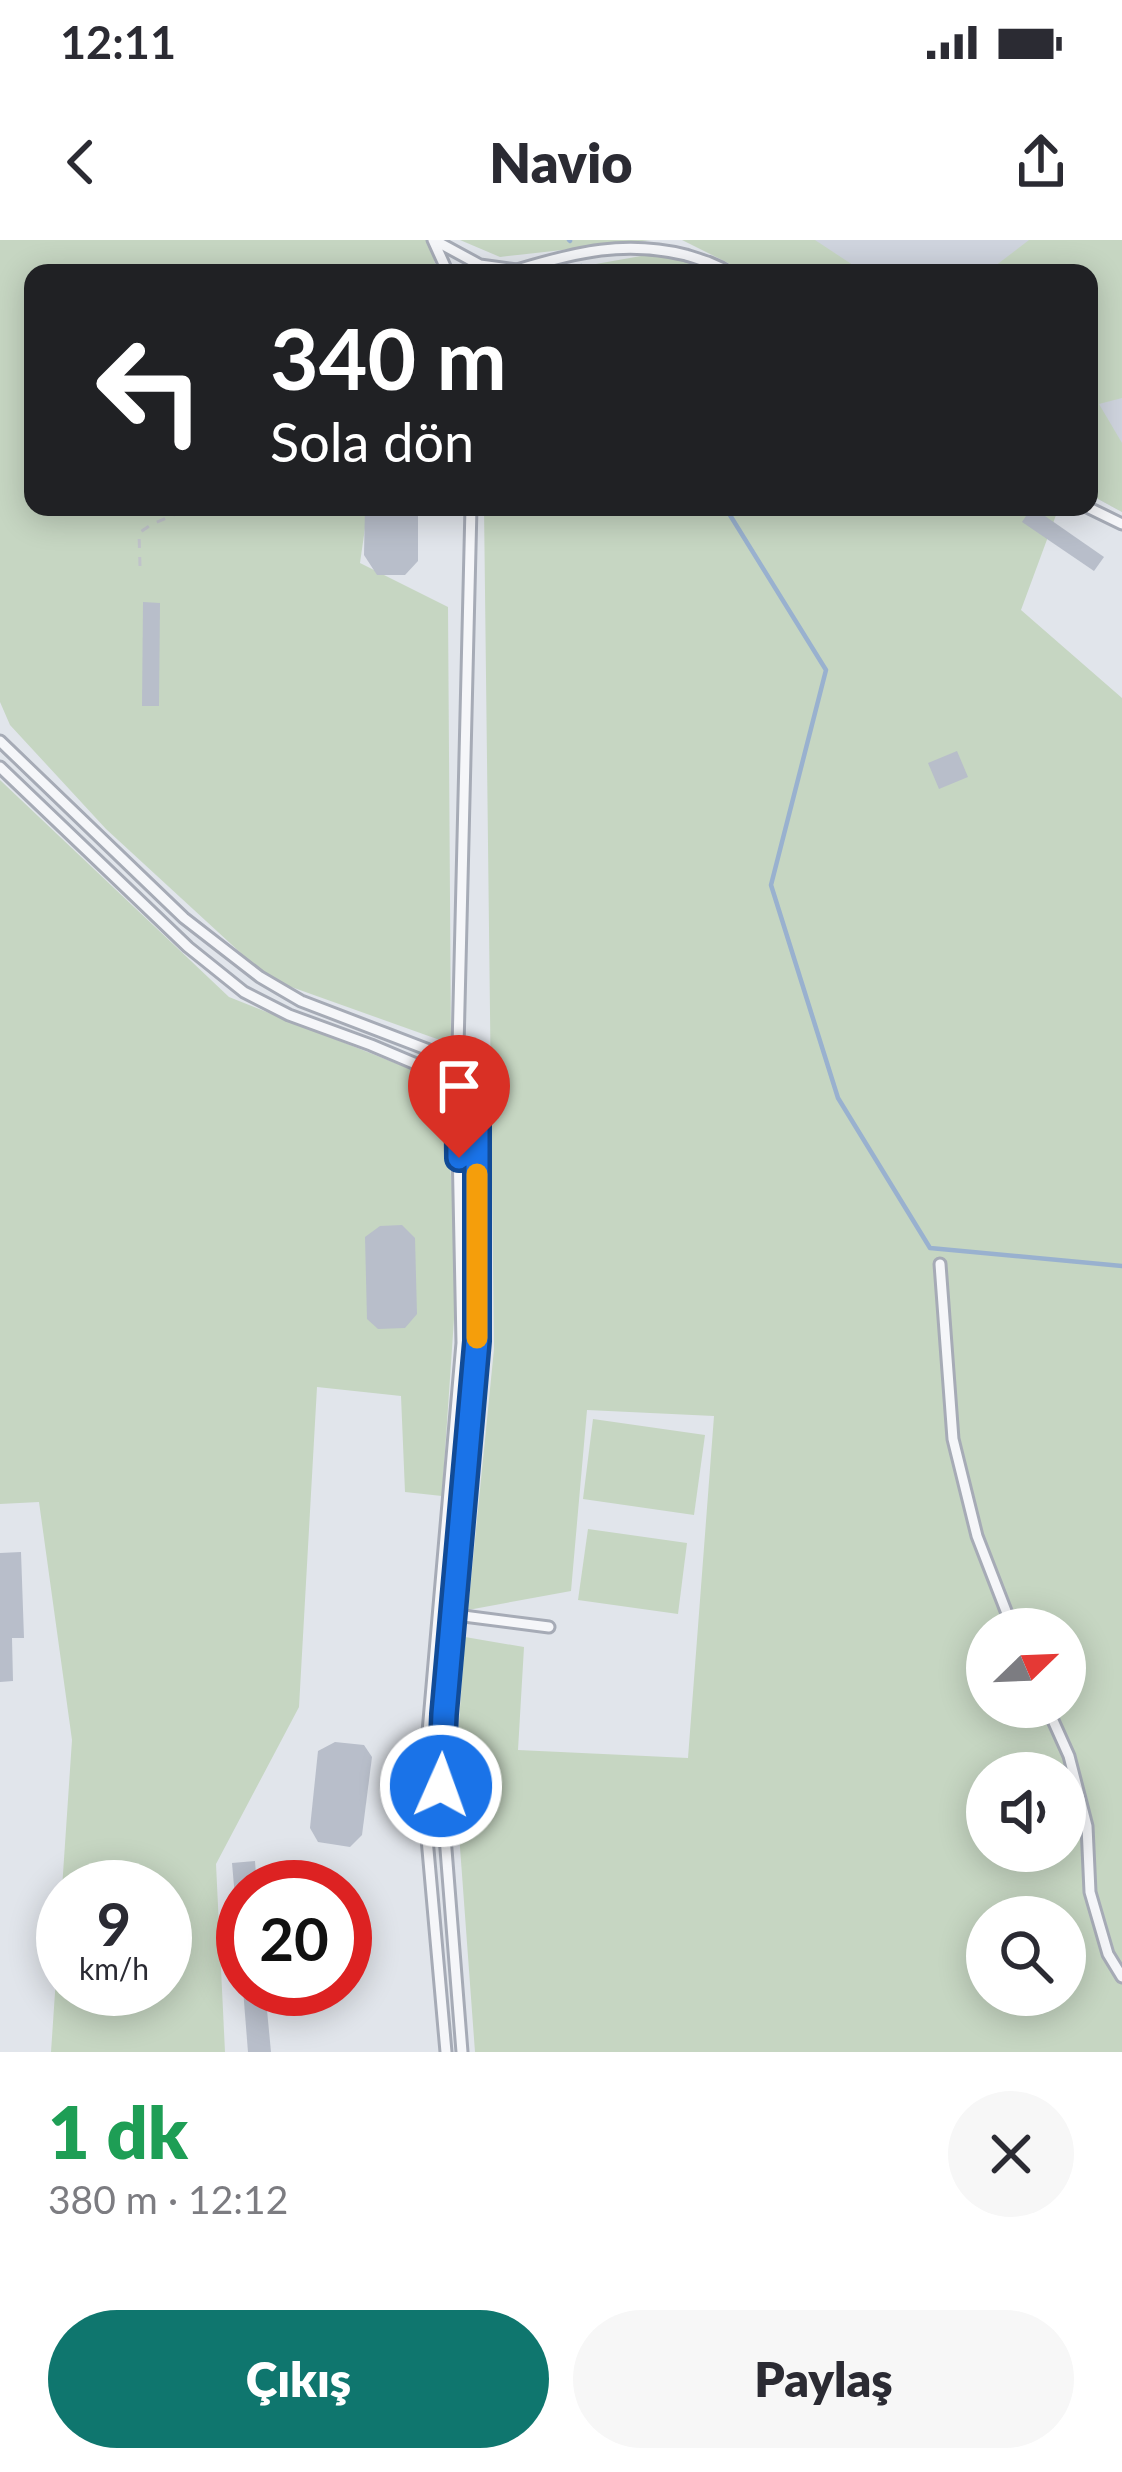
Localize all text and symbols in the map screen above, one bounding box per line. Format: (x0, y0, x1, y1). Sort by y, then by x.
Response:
text: 12:11 (60, 15, 176, 69)
icon: back (48, 129, 114, 195)
icon: share (1008, 129, 1074, 195)
text: Navio (489, 130, 633, 195)
text: 340 m (270, 307, 507, 408)
icon: left (72, 312, 228, 468)
text: Sola dön (270, 409, 474, 474)
pin (408, 1035, 510, 1158)
icon: arrive (426, 1053, 492, 1119)
north arrow (966, 1608, 1086, 1728)
map controls (966, 1608, 1086, 2016)
position arrow (378, 1723, 504, 1849)
button: sound (966, 1752, 1086, 1872)
speed limit sign: 20 (216, 1860, 372, 2016)
text: 9 (97, 1887, 131, 1959)
button: search (966, 1896, 1086, 2016)
text: km/h (79, 1950, 149, 1986)
text: 1 dk (48, 2088, 188, 2174)
button: close (948, 2091, 1074, 2217)
text: 380 m · 12:12 (48, 2176, 288, 2222)
button: Çıkış (48, 2310, 549, 2448)
button: Paylaş (573, 2310, 1074, 2448)

